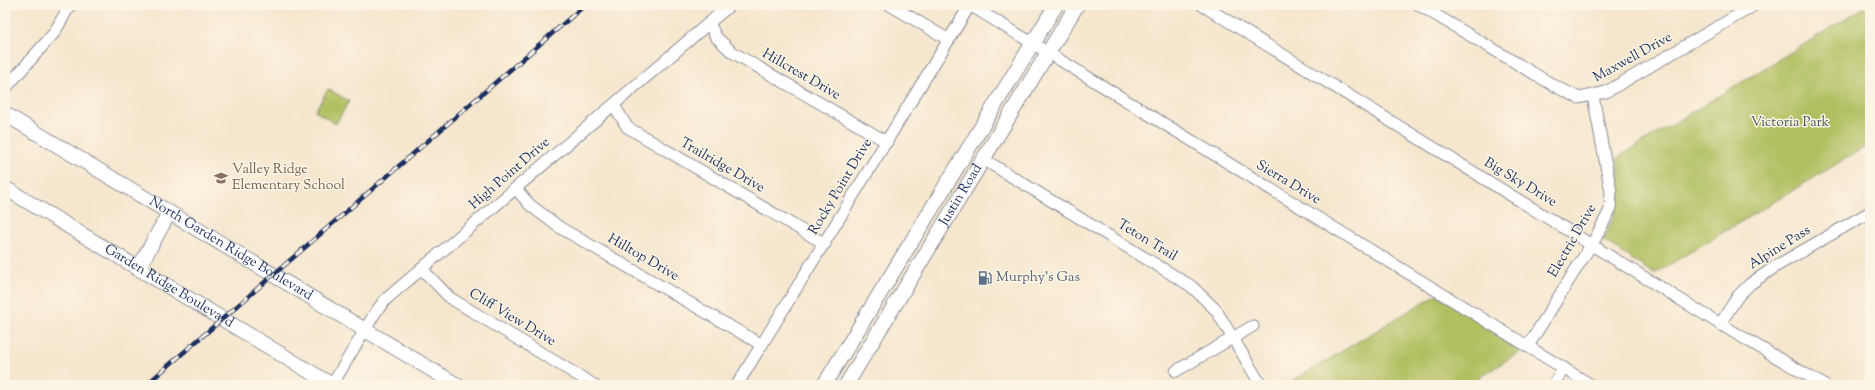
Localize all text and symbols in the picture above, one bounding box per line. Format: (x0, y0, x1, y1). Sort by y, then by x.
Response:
street label: Maxwell Drive (1590, 28, 1676, 88)
street label: Hillcrest Drive (758, 44, 844, 106)
park label: Victoria Park (1751, 113, 1830, 133)
street label: High Point Drive (465, 133, 555, 215)
street label: Trailridge Drive (676, 134, 768, 198)
street label: Rocky Point Drive (804, 135, 878, 239)
street label: Big Sky Drive (1480, 153, 1560, 213)
street label: Sierra Drive (1252, 156, 1324, 210)
place label: Valley Ridge Elementary School (232, 160, 345, 196)
street label: Justin Road (934, 160, 988, 231)
school or university icon: Valley Ridge Elementary School (213, 170, 229, 186)
street label: North Garden Ridge Boulevard (146, 194, 316, 306)
street label: Electric Drive (1544, 201, 1602, 281)
street label: Teton Trail (1113, 215, 1181, 267)
street label: Alpine Pass (1745, 221, 1815, 275)
street label: Hilltop Drive (604, 229, 682, 287)
street label: Garden Ridge Boulevard (100, 242, 236, 332)
place label: Murphy's Gas (996, 268, 1080, 288)
fuel station icon: Murphy's Gas (977, 270, 993, 286)
street label: Cliff View Drive (465, 284, 559, 352)

